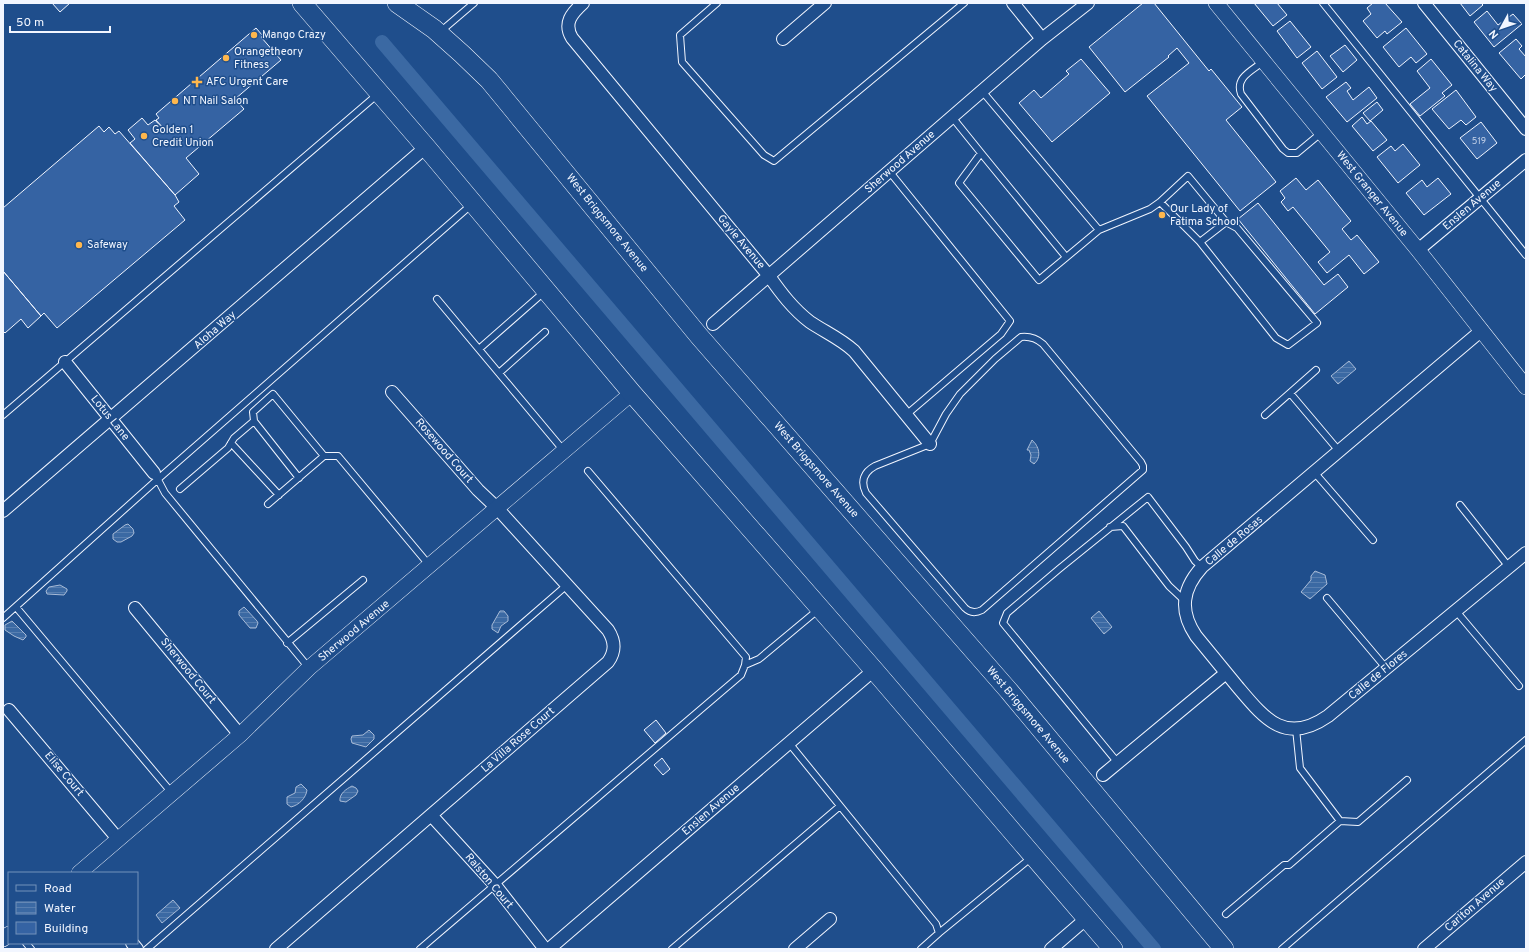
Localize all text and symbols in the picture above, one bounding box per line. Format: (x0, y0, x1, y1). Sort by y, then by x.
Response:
scale bar (10, 8, 110, 34)
north arrow (1481, 8, 1521, 48)
text: 50 m (16, 15, 44, 31)
text: N (1486, 26, 1502, 41)
place label: Mango Crazy (262, 28, 326, 42)
marker: Mango Crazy (249, 30, 259, 40)
street label: Catalina Way (1450, 37, 1500, 95)
place label: Orangetheory Fitness (234, 45, 303, 72)
marker: Orangetheory Fitness (221, 53, 231, 63)
place label: AFC Urgent Care (206, 75, 288, 89)
marker: AFC Urgent Care (191, 76, 203, 88)
place label: NT Nail Salon (183, 94, 248, 108)
marker: NT Nail Salon (170, 96, 180, 106)
place label: Golden 1 Credit Union (152, 123, 214, 150)
street label: Sherwood Avenue (862, 128, 938, 196)
marker: Golden 1 Credit Union (139, 131, 149, 141)
house number: 519 (1472, 136, 1486, 147)
street label: West Granger Avenue (1333, 148, 1411, 240)
street label: West Briggsmore Avenue (563, 171, 651, 275)
street label: Enslen Avenue (1440, 176, 1504, 233)
place label: Our Lady of Fatima School (1170, 202, 1239, 229)
marker: Our Lady of Fatima School (1157, 210, 1167, 220)
street label: Gayle Avenue (714, 212, 768, 272)
place label: Safeway (87, 238, 128, 252)
marker: Safeway (74, 240, 84, 250)
street label: Aloha Way (191, 308, 239, 352)
street label: Lotus Lane (87, 392, 133, 444)
street label: Rosewood Court (412, 416, 476, 486)
street label: West Briggsmore Avenue (770, 419, 862, 521)
street label: Calle de Rosas (1202, 513, 1266, 569)
street label: Sherwood Avenue (316, 597, 393, 665)
street label: Sherwood Court (157, 635, 219, 707)
street label: Calle de Flores (1346, 647, 1410, 703)
street label: West Briggsmore Avenue (983, 663, 1073, 767)
street label: La Villa Rose Court (478, 704, 558, 776)
street label: Elise Court (41, 749, 87, 799)
street label: Enslen Avenue (679, 781, 743, 839)
street label: Ralston Court (462, 850, 516, 912)
legend (8, 872, 138, 944)
street label: Carlton Avenue (1442, 875, 1508, 935)
text: Road (44, 881, 72, 897)
text: Water (44, 901, 76, 917)
text: Building (44, 921, 88, 937)

